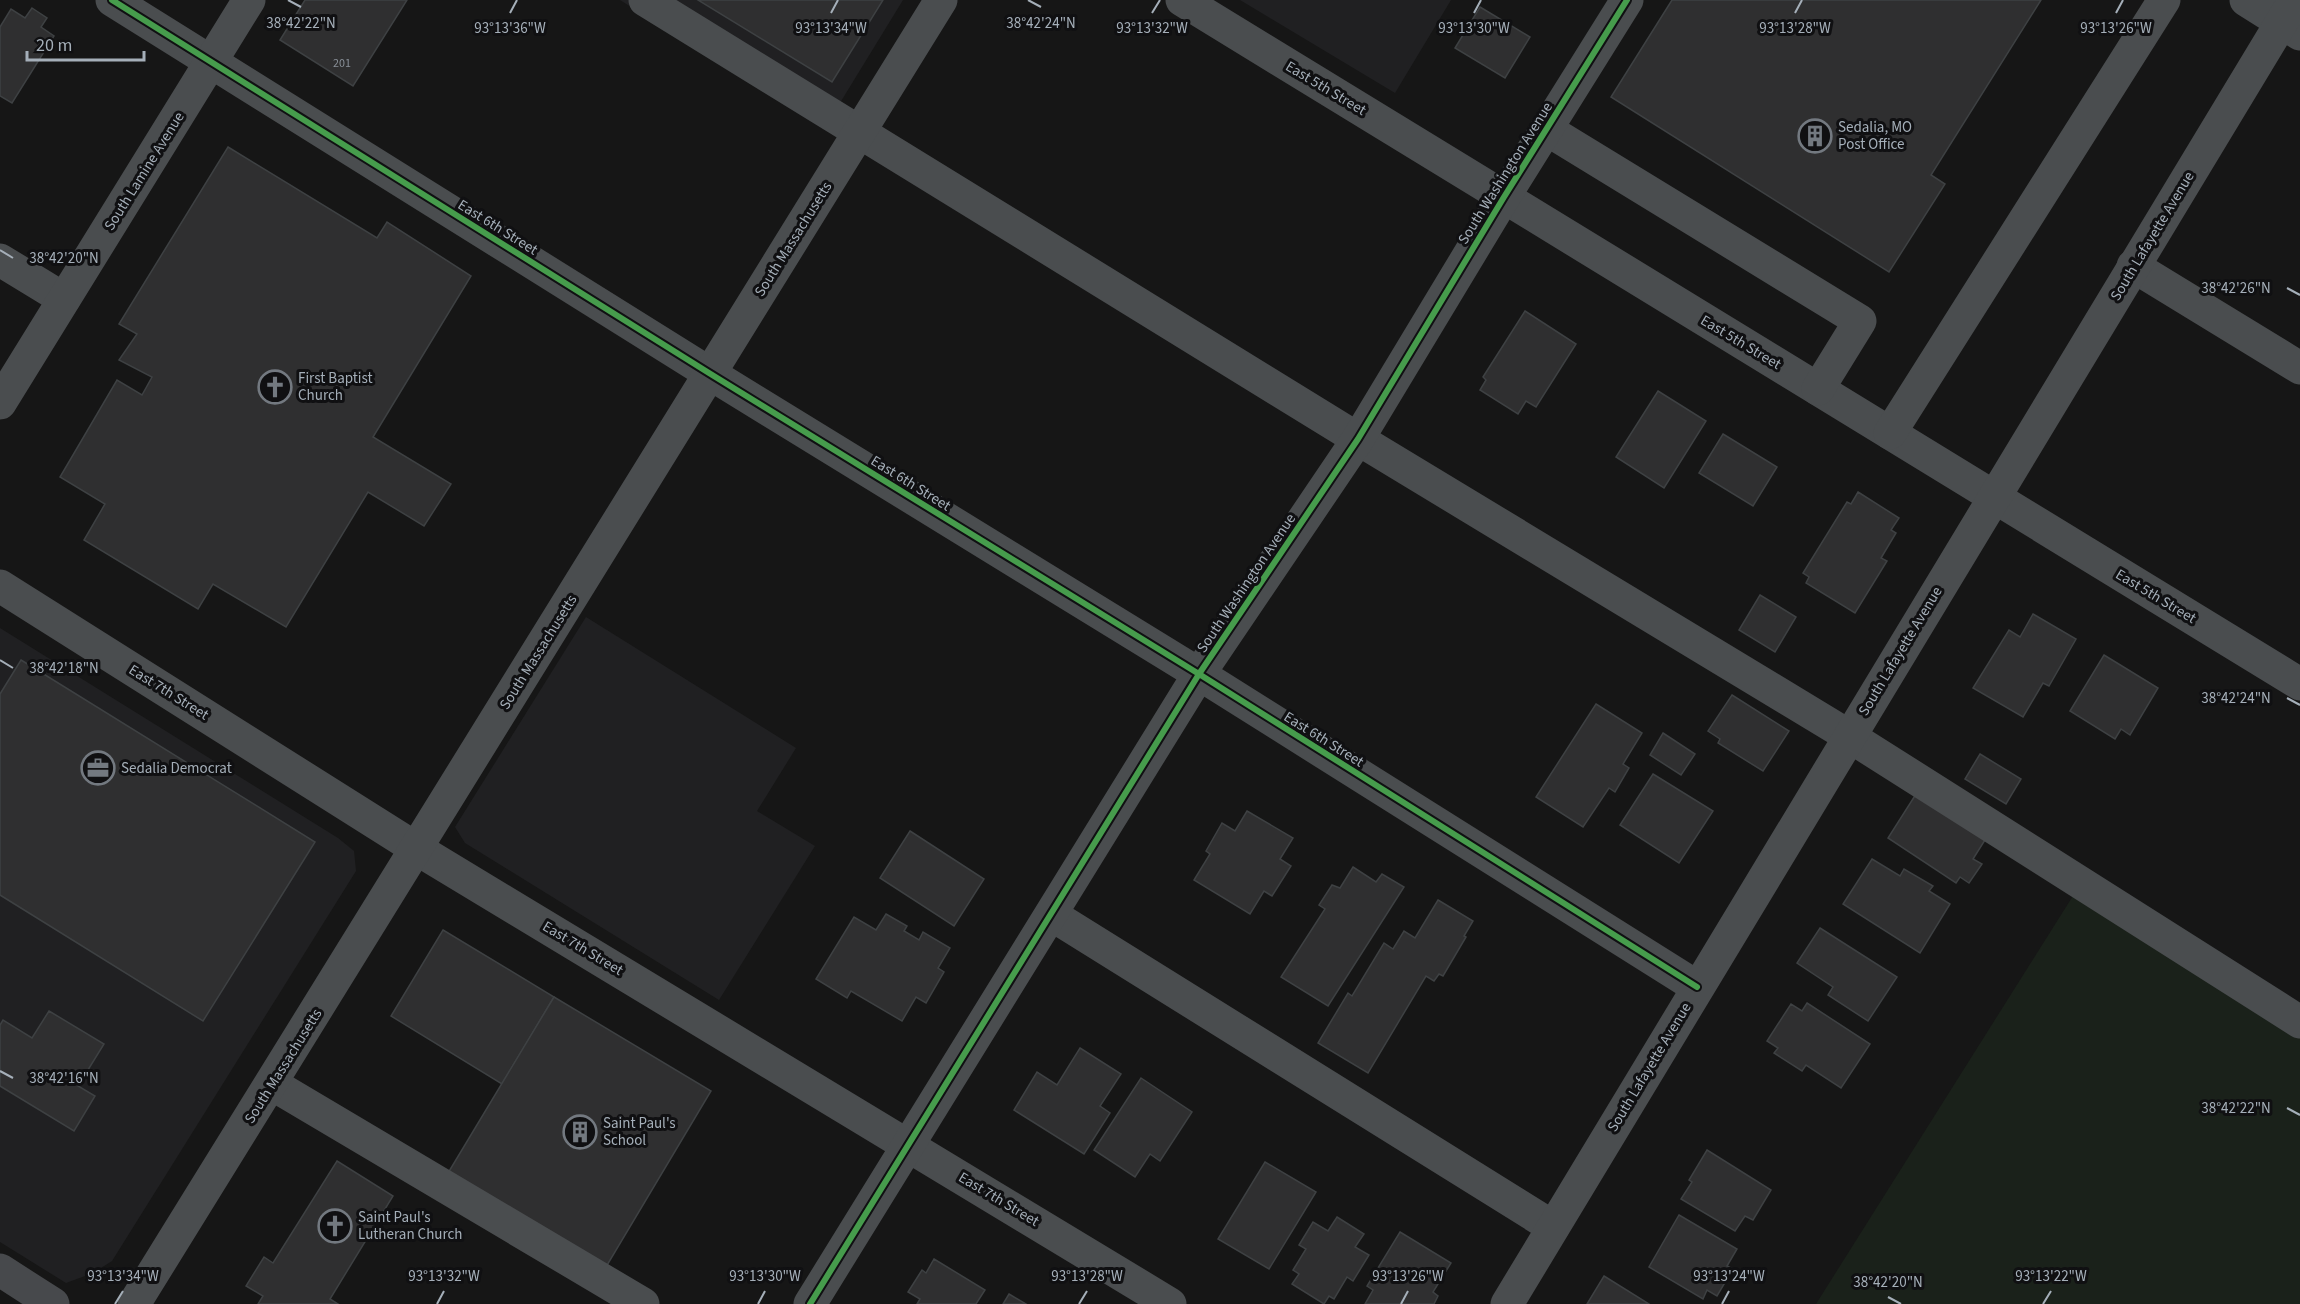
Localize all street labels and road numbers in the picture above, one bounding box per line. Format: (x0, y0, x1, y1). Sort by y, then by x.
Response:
street label: East 5th Street (1281, 56, 1370, 121)
street label: South Washington Avenue (1453, 98, 1558, 248)
street label: South Lamine Avenue (99, 108, 189, 235)
street label: South Lafayette Avenue (2105, 168, 2199, 305)
street label: South Massachusetts (750, 178, 837, 301)
street label: East 6th Street (454, 194, 542, 260)
street label: East 5th Street (1696, 310, 1785, 375)
street label: East 6th Street (867, 450, 955, 516)
street label: South Washington Avenue (1192, 509, 1301, 657)
street label: East 5th Street (2111, 564, 2200, 629)
street label: South Lafayette Avenue (1853, 583, 1947, 720)
street label: South Massachusetts (495, 591, 582, 714)
street label: East 7th Street (125, 659, 213, 725)
street label: East 6th Street (1280, 706, 1368, 772)
street label: East 7th Street (538, 916, 627, 981)
street label: South Lafayette Avenue (1602, 999, 1696, 1136)
street label: South Massachusetts (240, 1005, 327, 1128)
street label: East 7th Street (954, 1167, 1043, 1232)

